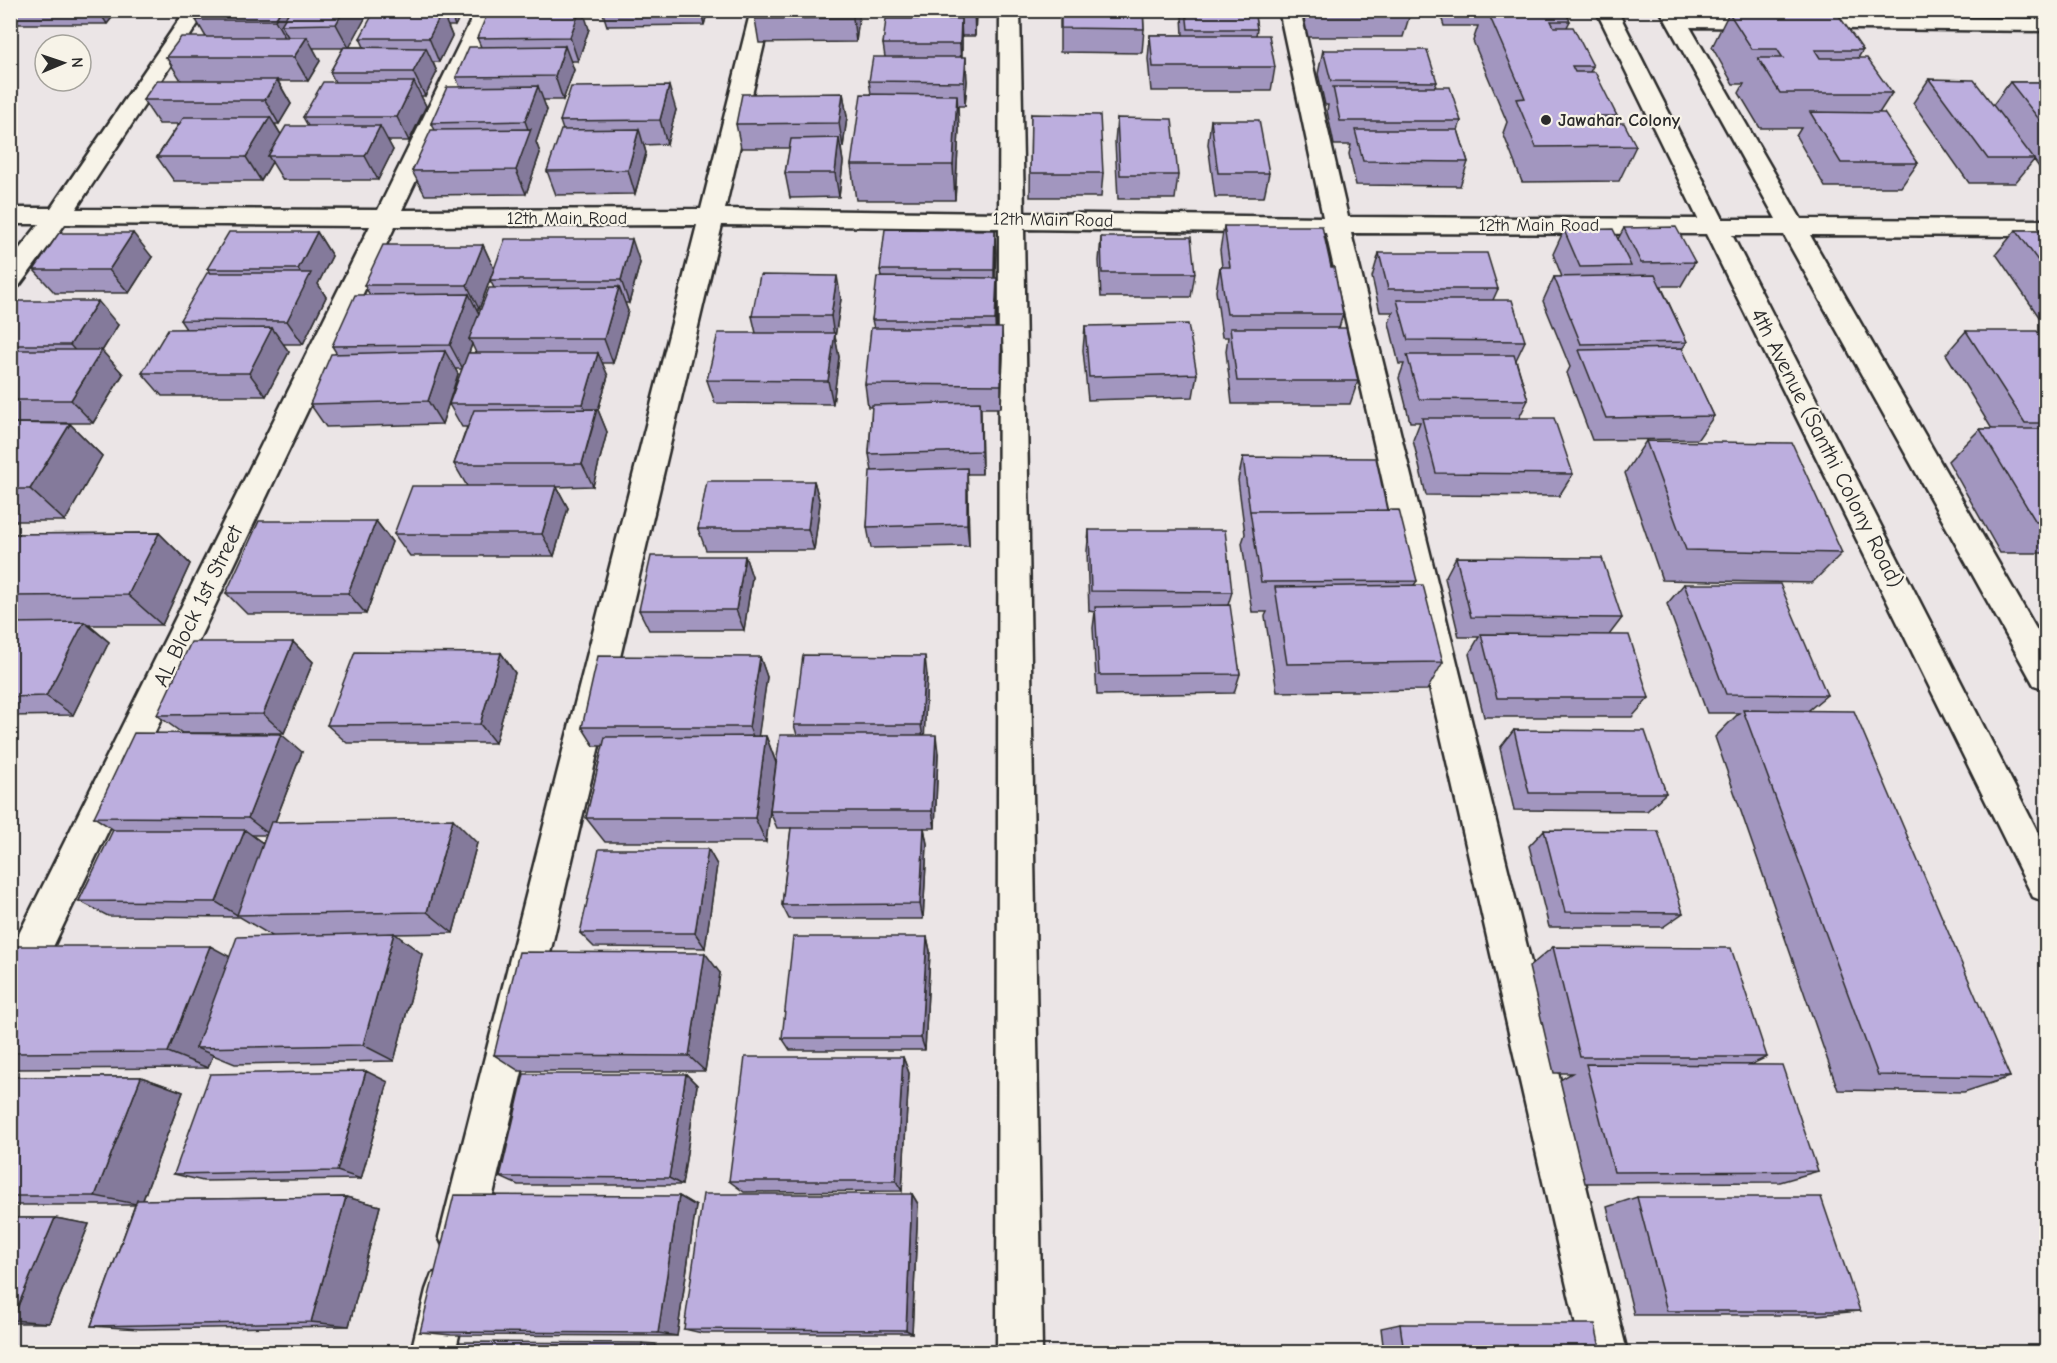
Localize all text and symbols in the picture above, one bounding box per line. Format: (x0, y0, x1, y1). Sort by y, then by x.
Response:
north arrow (33, 33, 93, 93)
text: N (68, 57, 86, 68)
place label: Jawahar Colony (1558, 110, 1681, 131)
marker: Jawahar Colony (1539, 113, 1553, 127)
street label: 12th Main Road (507, 208, 627, 229)
street label: 12th Main Road (993, 208, 1113, 232)
street label: 12th Main Road (1479, 215, 1599, 236)
street label: 4th Avenue (Santhi Colony Road) (1745, 304, 1909, 592)
street label: AL Block 1st Street (148, 520, 249, 691)

